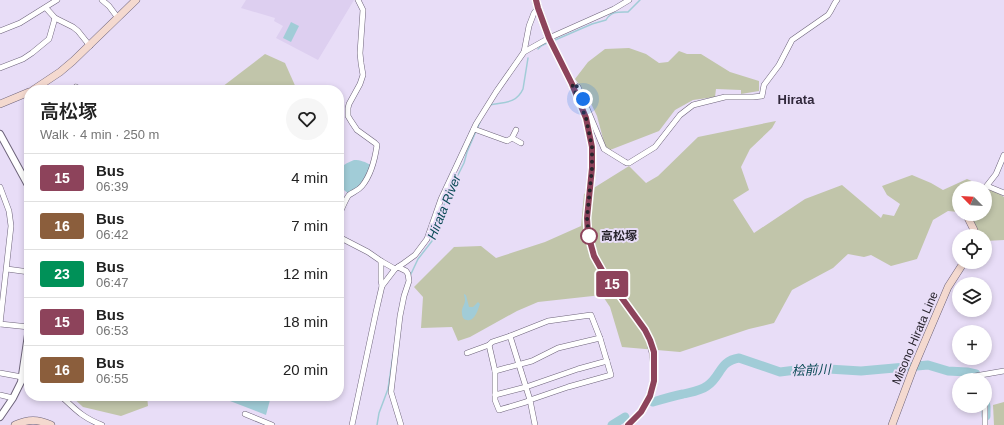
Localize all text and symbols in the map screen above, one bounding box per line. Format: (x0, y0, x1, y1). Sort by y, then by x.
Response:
your location (573, 89, 593, 109)
district label: Hirata (778, 92, 815, 107)
button: heart (286, 98, 328, 140)
text: 高松塚 (40, 101, 97, 122)
text: Walk · 4 min · 250 m (40, 127, 159, 142)
text: Bus (96, 162, 124, 179)
text: 4 min (291, 169, 328, 186)
text: 15 (54, 170, 70, 186)
water label: Hirata River (424, 172, 464, 242)
text: 06:39 (96, 179, 129, 194)
north arrow (952, 181, 992, 221)
map controls (952, 181, 992, 413)
text: Bus (96, 210, 124, 227)
text: 7 min (291, 217, 328, 234)
text: 16 (54, 218, 70, 234)
text: 06:42 (96, 227, 129, 242)
marker: 高松塚 (580, 227, 598, 245)
place label: 高松塚 (601, 229, 637, 243)
button: locate (952, 229, 992, 269)
text: Bus (96, 258, 124, 275)
text: 12 min (283, 265, 328, 282)
text: 23 (54, 266, 70, 282)
line badge: 15 (594, 271, 630, 297)
text: 06:47 (96, 275, 129, 290)
text: 15 (604, 276, 620, 292)
button: layers (952, 277, 992, 317)
street label: Misono Hirata Line (889, 289, 941, 387)
text: Bus (96, 306, 124, 323)
text: 18 min (283, 313, 328, 330)
text: 15 (54, 314, 70, 330)
text: 06:53 (96, 323, 129, 338)
button: + (952, 325, 992, 365)
text: Bus (96, 354, 124, 371)
text: 20 min (283, 361, 328, 378)
text: 16 (54, 362, 70, 378)
water label: 桧前川 (791, 362, 833, 378)
text: 06:55 (96, 371, 129, 386)
button: − (952, 373, 992, 413)

